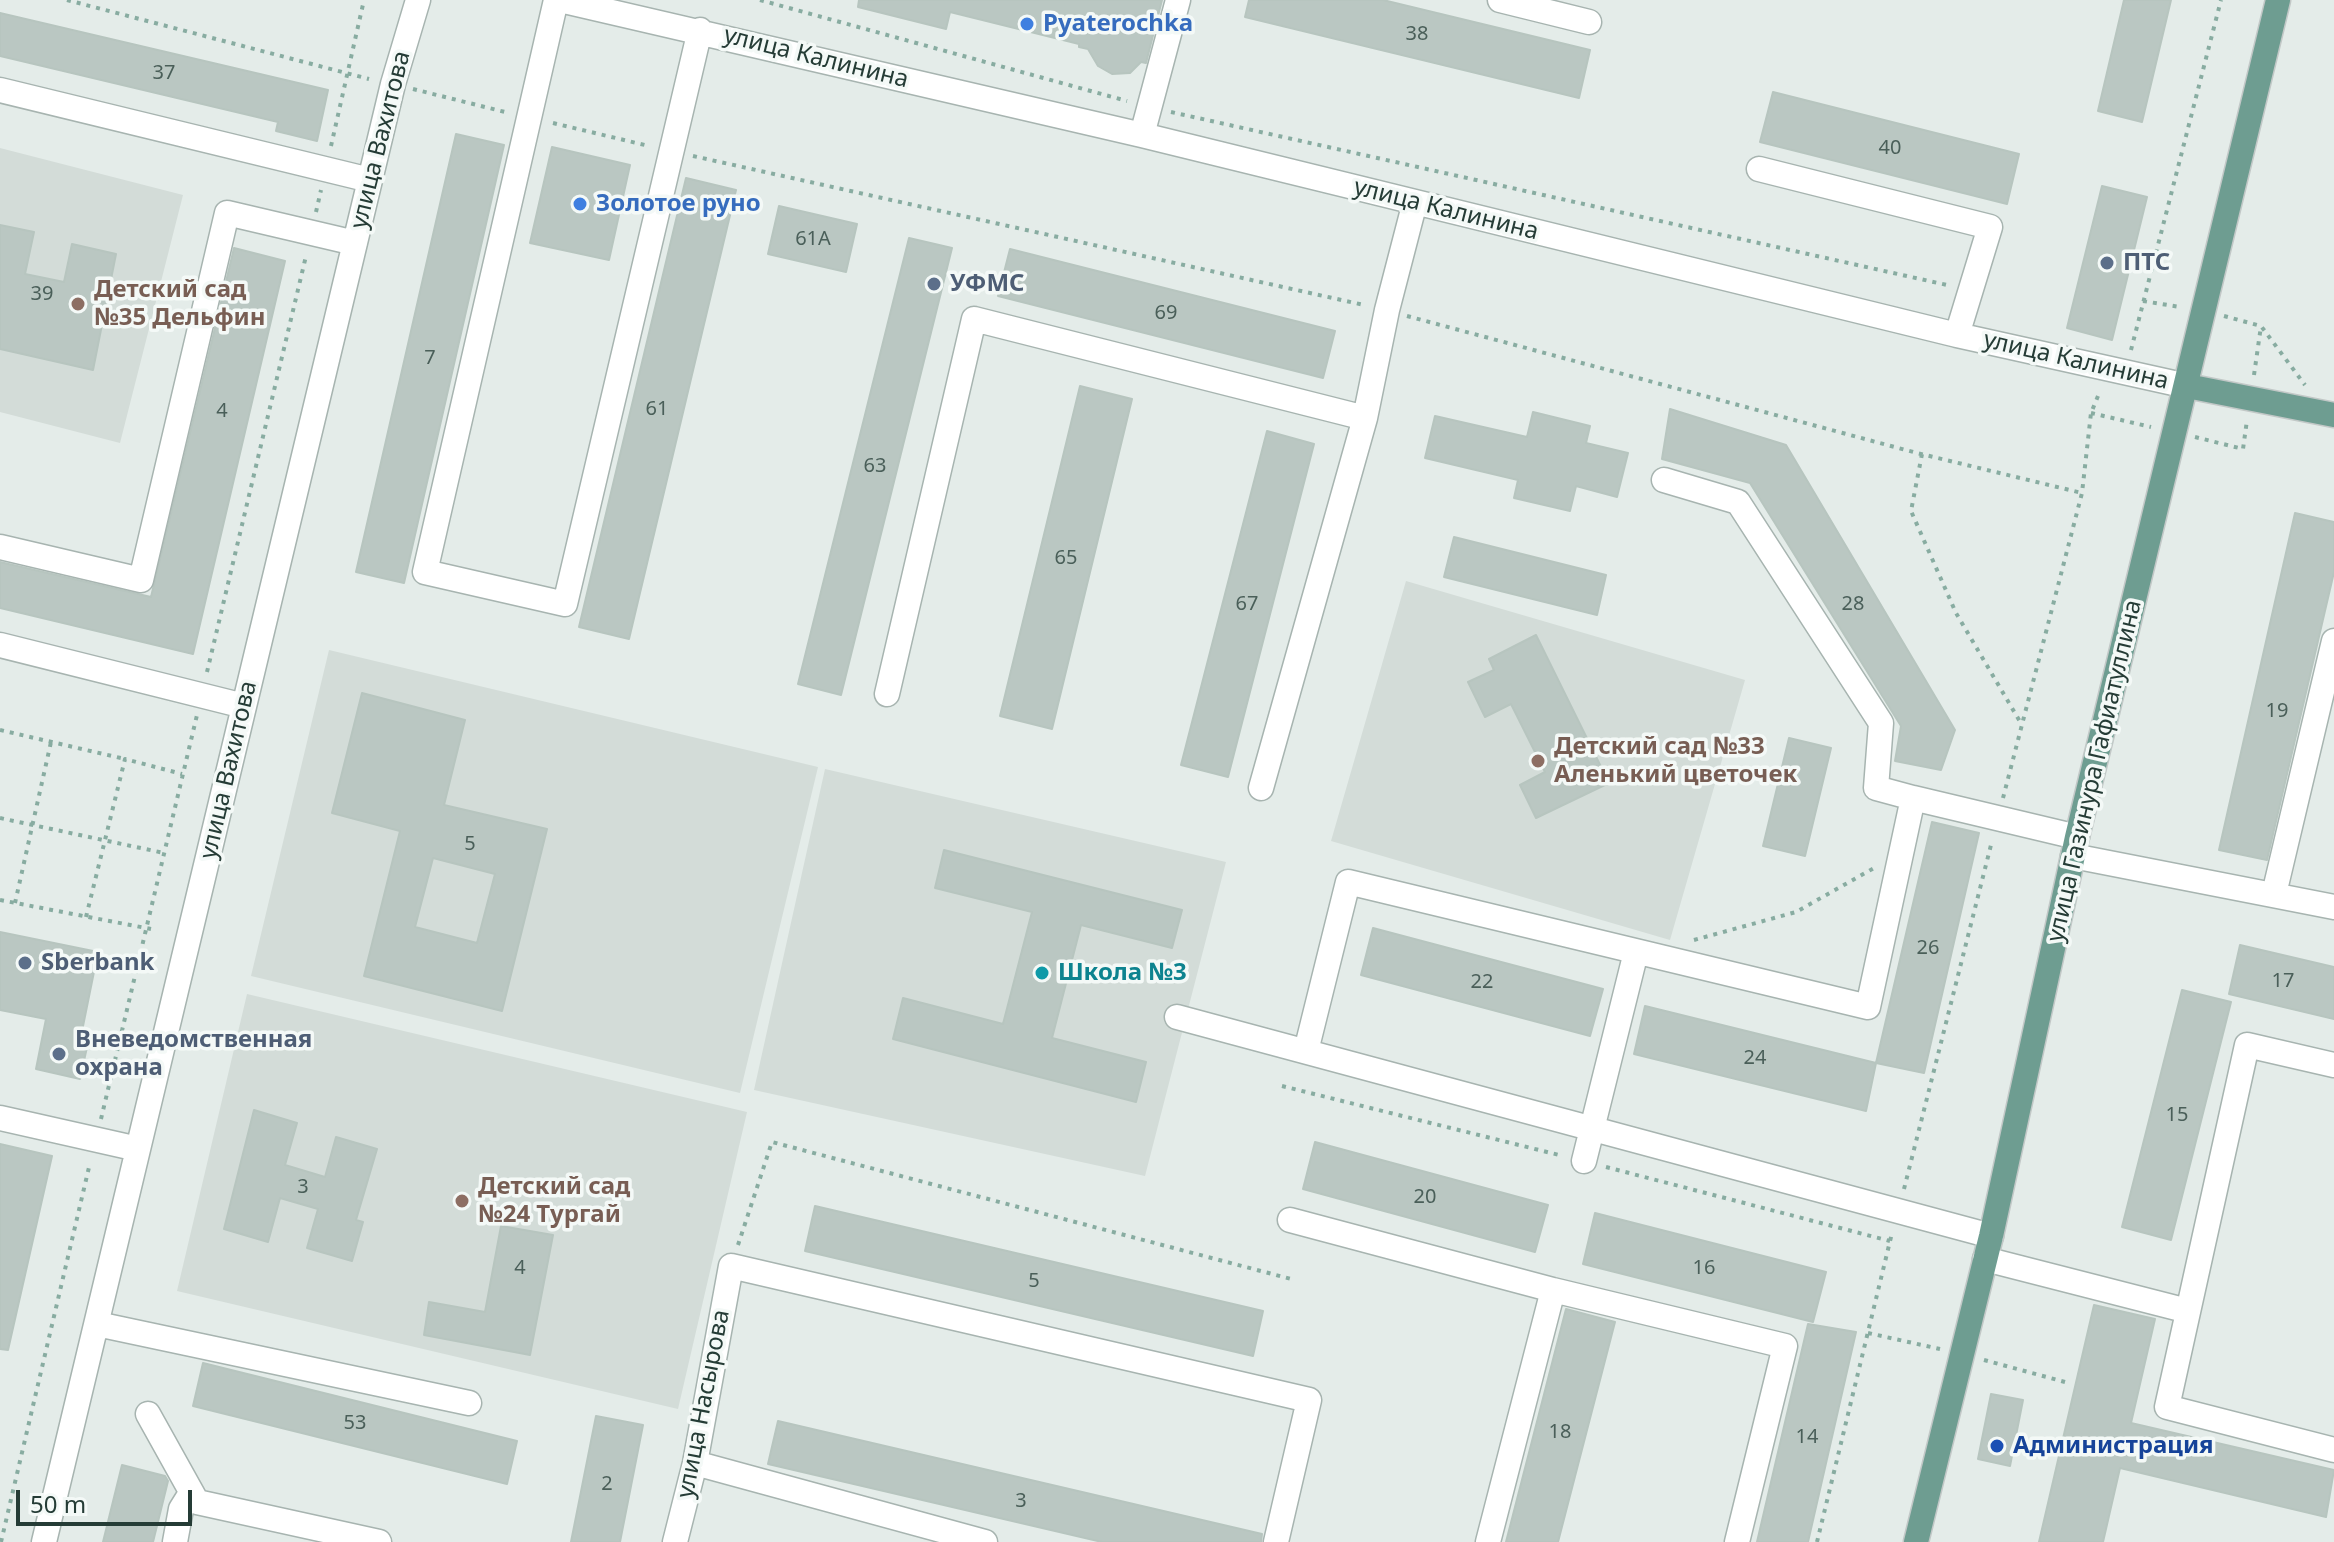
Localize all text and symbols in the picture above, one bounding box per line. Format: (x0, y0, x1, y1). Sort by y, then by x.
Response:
place label: Pyaterochka (1043, 10, 1193, 38)
marker: Pyaterochka (1018, 15, 1036, 33)
street label: улица Калинина (721, 21, 911, 95)
house number: 38 (1406, 22, 1428, 46)
street label: улица Вахитова (345, 48, 417, 232)
house number: 37 (153, 61, 175, 85)
house number: 40 (1879, 136, 1901, 160)
street label: улица Калинина (1351, 173, 1541, 247)
place label: Золотое руно (596, 190, 761, 218)
marker: Золотое руно (571, 195, 589, 213)
house number: 61А (795, 227, 831, 251)
place label: ПТС (2123, 249, 2170, 277)
marker: ПТС (2098, 254, 2116, 272)
place label: УФМС (950, 270, 1025, 298)
marker: УФМС (925, 275, 943, 293)
place label: Детский сад №35 Дельфин (94, 276, 266, 332)
house number: 39 (31, 282, 53, 306)
marker: Детский сад №35 Дельфин (69, 295, 87, 313)
house number: 69 (1155, 301, 1177, 325)
street label: улица Калинина (1981, 326, 2171, 396)
house number: 7 (424, 346, 436, 370)
house number: 61 (646, 397, 668, 421)
house number: 4 (216, 399, 228, 423)
house number: 63 (864, 454, 886, 478)
house number: 65 (1055, 546, 1077, 570)
house number: 67 (1236, 592, 1258, 616)
house number: 28 (1842, 592, 1864, 616)
street label: улица Газинура Гафиатуллина (2042, 597, 2148, 945)
street label: улица Вахитова (195, 678, 263, 862)
house number: 19 (2266, 699, 2288, 723)
place label: Детский сад №33 Аленький цветочек (1554, 733, 1797, 789)
marker: Детский сад №33 Аленький цветочек (1529, 752, 1547, 770)
house number: 5 (464, 832, 476, 856)
house number: 26 (1917, 936, 1939, 960)
place label: Sberbank (41, 949, 154, 977)
marker: Sberbank (16, 954, 34, 972)
place label: Школа №3 (1058, 959, 1187, 987)
marker: Школа №3 (1033, 964, 1051, 982)
house number: 17 (2272, 969, 2294, 993)
house number: 22 (1471, 970, 1493, 994)
place label: Вневедомственная охрана (75, 1026, 312, 1082)
marker: Вневедомственная охрана (50, 1045, 68, 1063)
house number: 24 (1744, 1046, 1766, 1070)
house number: 15 (2166, 1103, 2188, 1127)
place label: Детский сад №24 Тургай (478, 1173, 630, 1229)
house number: 3 (297, 1175, 309, 1199)
house number: 20 (1414, 1185, 1436, 1209)
marker: Детский сад №24 Тургай (453, 1192, 471, 1210)
house number: 4 (514, 1256, 526, 1280)
house number: 16 (1693, 1256, 1715, 1280)
house number: 5 (1028, 1269, 1040, 1293)
street label: улица Насырова (672, 1307, 736, 1501)
house number: 53 (344, 1411, 366, 1435)
house number: 18 (1549, 1420, 1571, 1444)
house number: 14 (1796, 1425, 1818, 1449)
place label: Администрация (2013, 1432, 2214, 1460)
marker: Администрация (1988, 1437, 2006, 1455)
house number: 2 (601, 1472, 613, 1496)
scale bar (20, 1474, 196, 1524)
text: 50 m (30, 1487, 86, 1520)
house number: 3 (1015, 1489, 1027, 1513)

